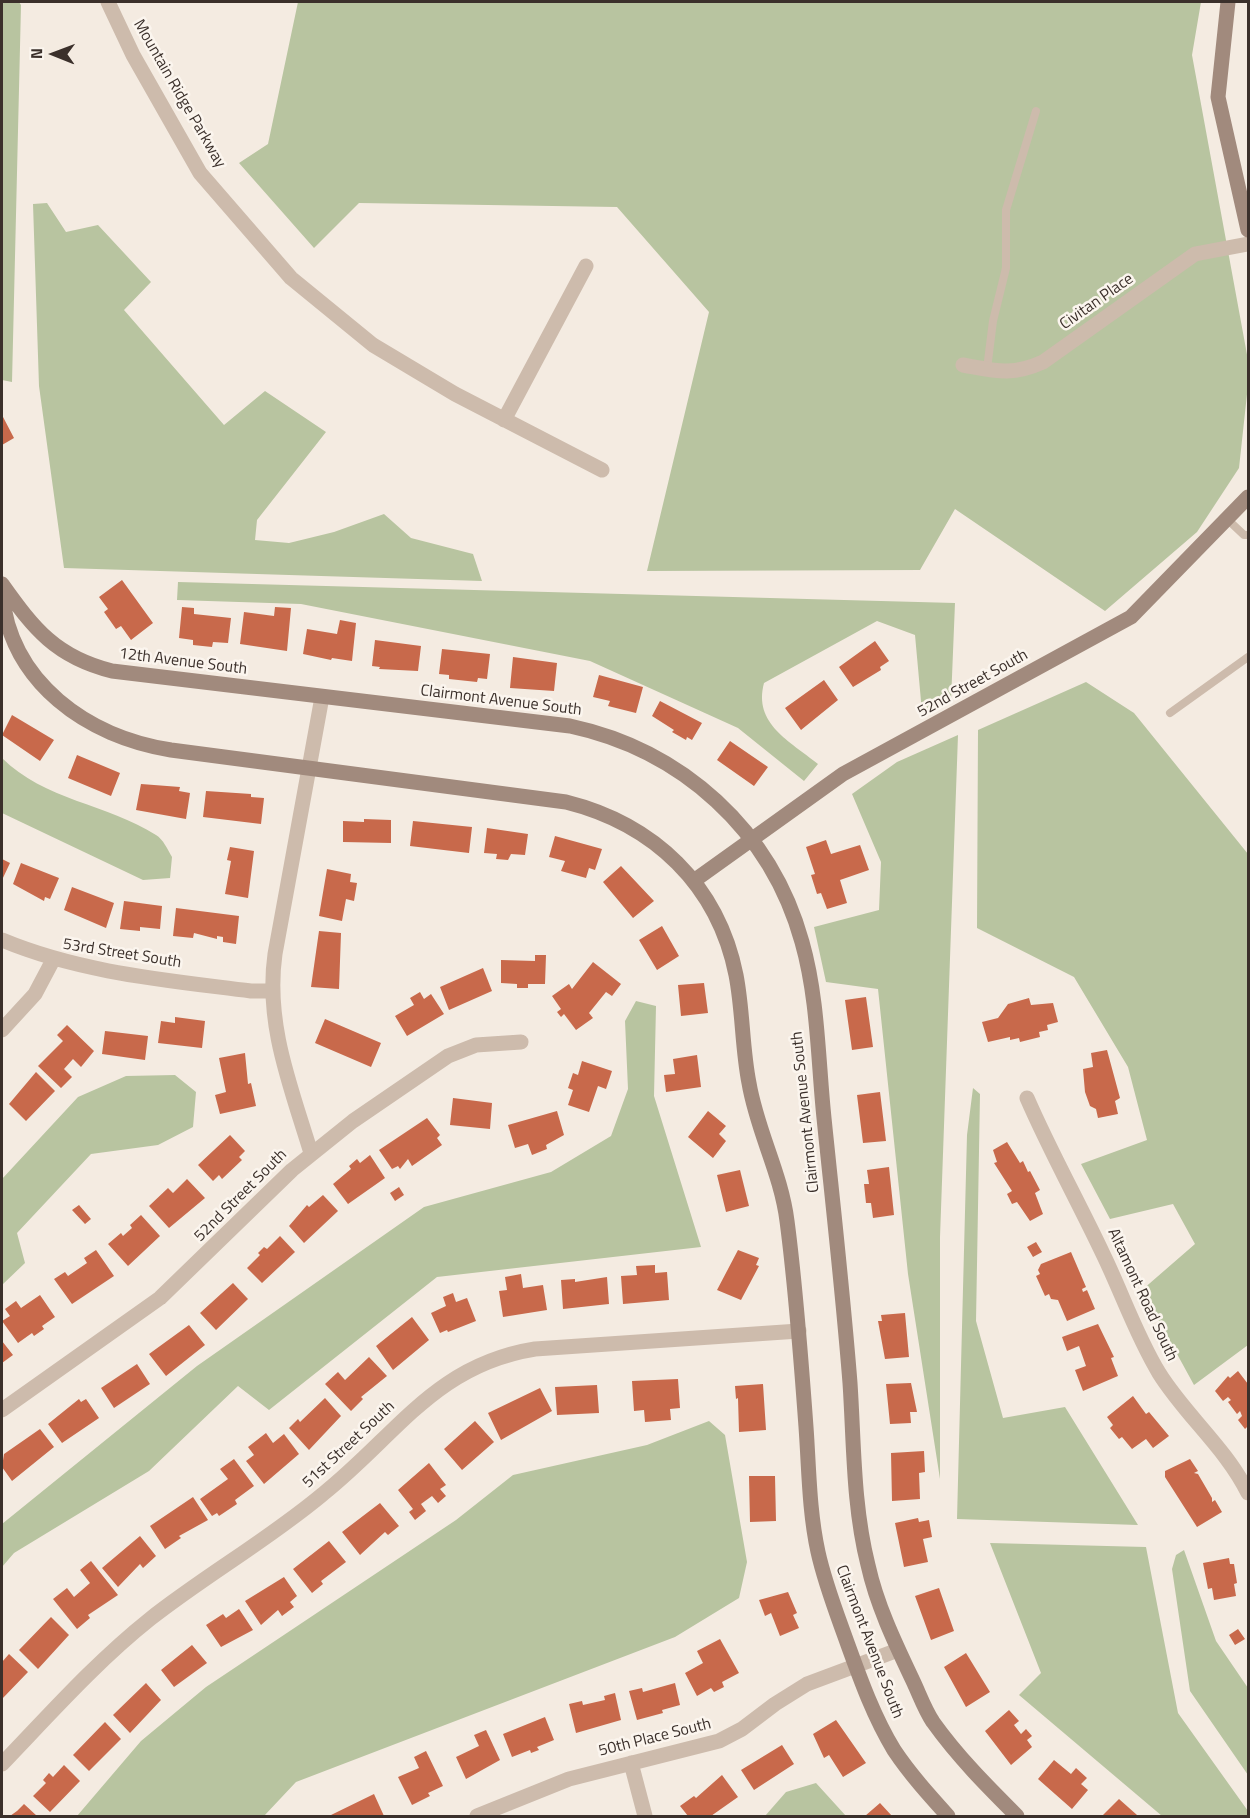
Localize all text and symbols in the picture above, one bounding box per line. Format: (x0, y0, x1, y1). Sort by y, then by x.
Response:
street label: Mountain Ridge Parkway (129, 16, 229, 172)
north arrow (24, 24, 84, 84)
text: N (24, 48, 48, 59)
street label: Civitan Place (1057, 270, 1137, 334)
street label: 12th Avenue South (118, 645, 248, 679)
street label: 52nd Street South (915, 646, 1031, 722)
street label: Clairmont Avenue South (419, 682, 583, 720)
street label: 53rd Street South (61, 935, 183, 973)
street label: Clairmont Avenue South (788, 1030, 824, 1194)
street label: 52nd Street South (191, 1146, 291, 1246)
street label: Altamont Road South (1103, 1226, 1181, 1364)
street label: 51st Street South (299, 1397, 399, 1493)
street label: Clairmont Avenue South (831, 1563, 907, 1721)
street label: 50th Place South (597, 1715, 713, 1761)

